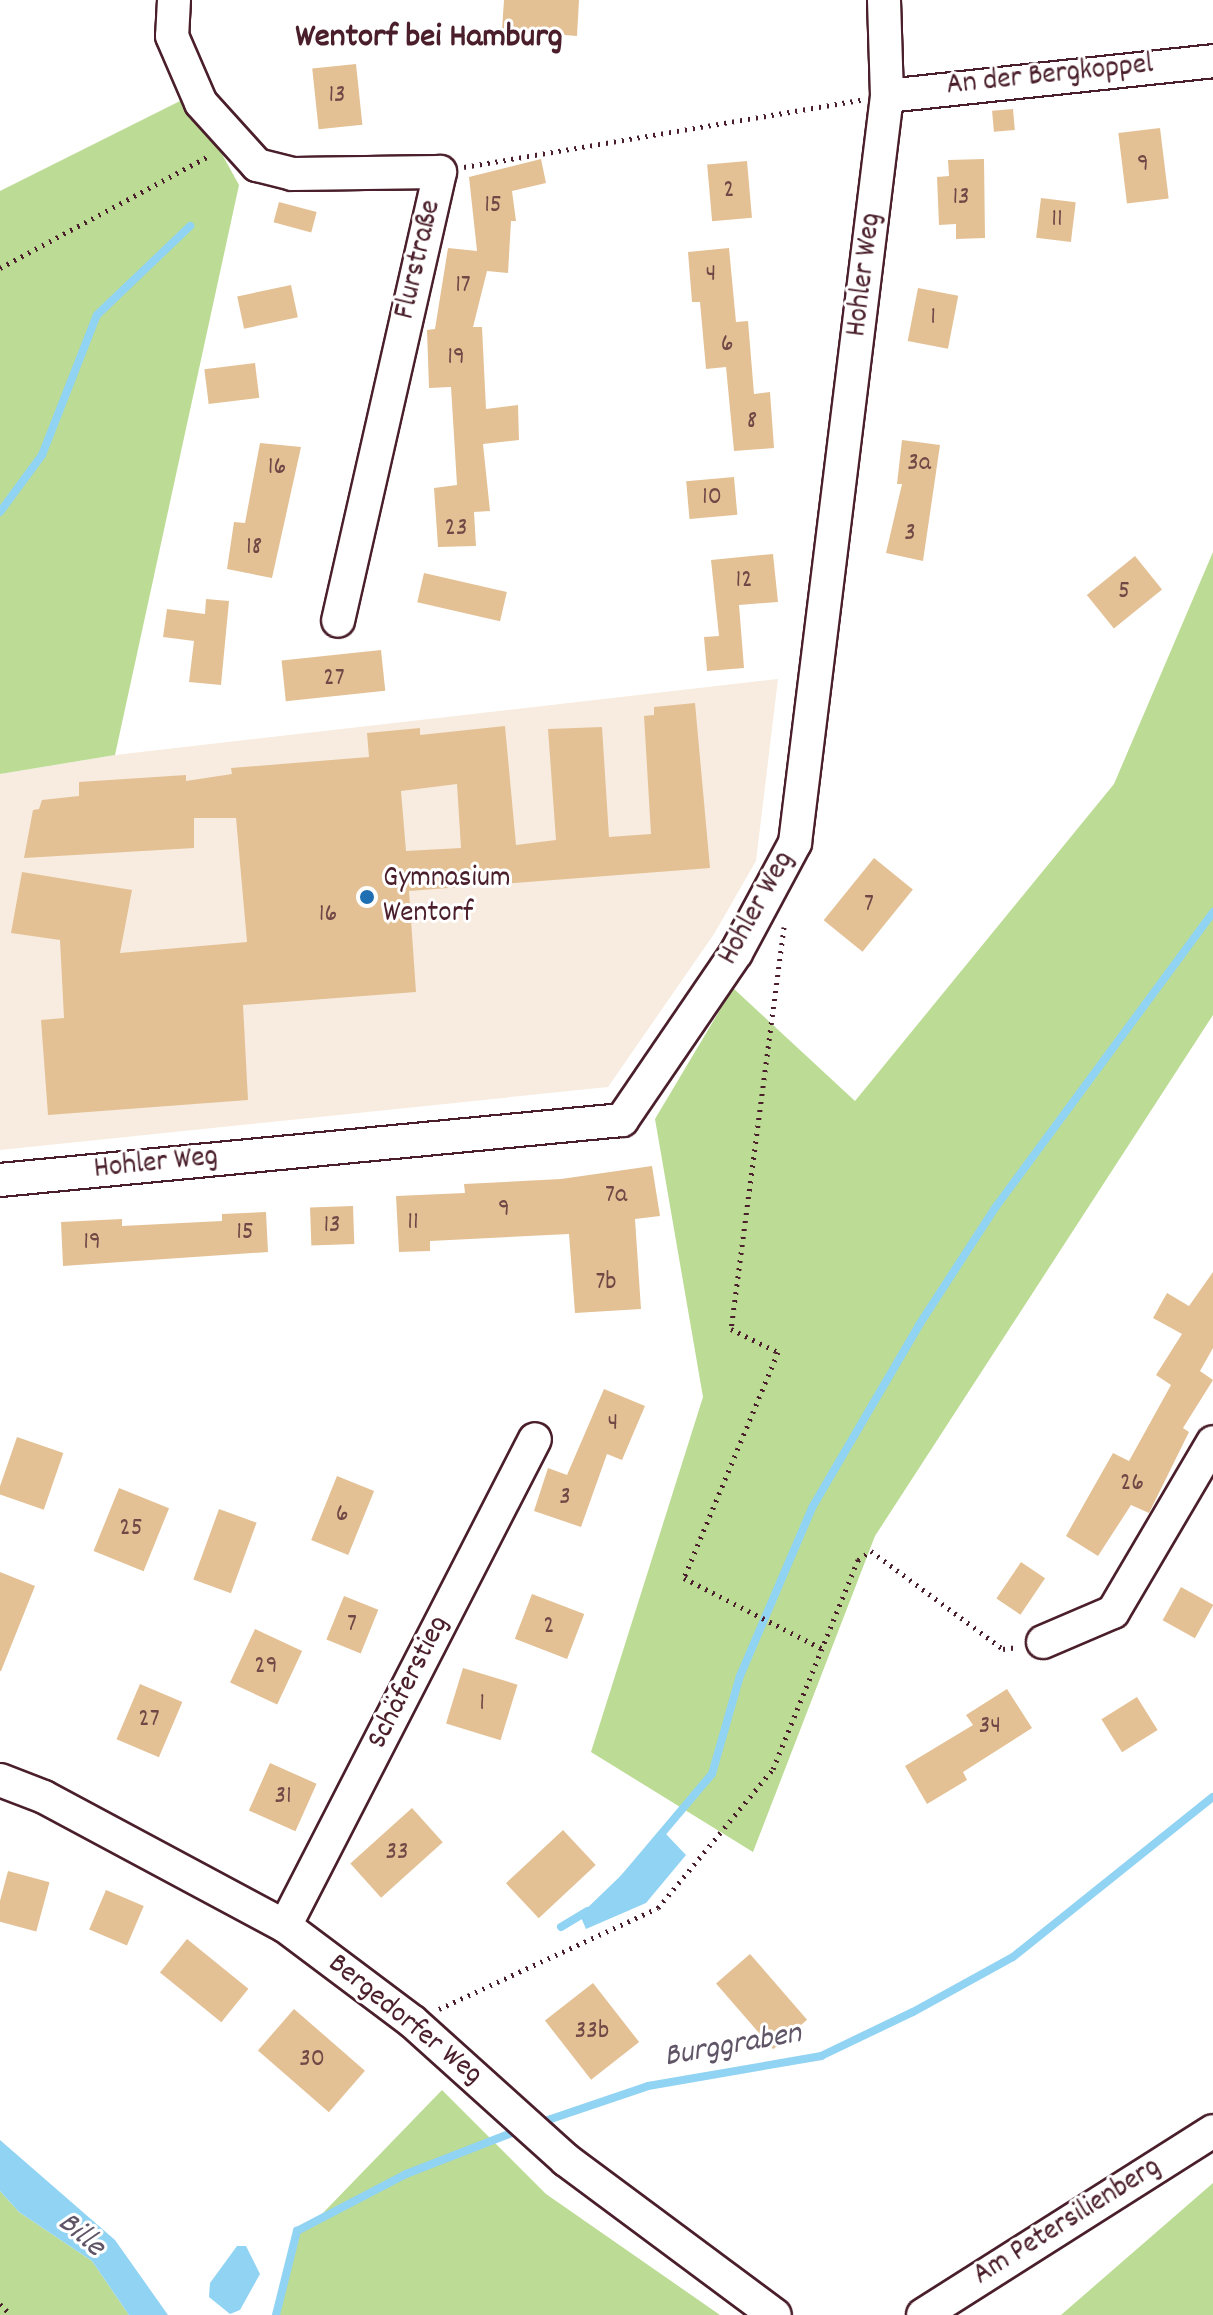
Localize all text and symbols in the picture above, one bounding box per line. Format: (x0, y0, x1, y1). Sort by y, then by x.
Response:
district label: Wentorf bei Hamburg (295, 19, 563, 59)
street label: An der Bergkoppel (945, 48, 1155, 106)
house number: 13 (328, 80, 346, 112)
house number: 9 (1137, 149, 1149, 181)
house number: 2 (723, 175, 735, 207)
house number: 13 (952, 182, 970, 214)
house number: 15 (484, 190, 502, 222)
street label: Flurstraße (389, 197, 451, 323)
house number: 11 (1051, 204, 1063, 236)
street label: Hohler Weg (841, 211, 891, 339)
house number: 4 (706, 259, 716, 291)
house number: 17 (455, 270, 471, 302)
house number: 1 (930, 302, 936, 334)
house number: 6 (721, 329, 733, 361)
house number: 19 (447, 342, 465, 374)
house number: 8 (747, 406, 757, 438)
house number: 3a (907, 448, 931, 480)
house number: 16 (268, 452, 286, 484)
house number: 10 (702, 482, 722, 514)
house number: 23 (445, 513, 467, 545)
house number: 3 (904, 518, 916, 550)
house number: 18 (246, 532, 262, 564)
house number: 12 (735, 565, 753, 597)
house number: 5 (1118, 576, 1130, 608)
house number: 27 (323, 663, 345, 695)
street label: Hohler Weg (712, 846, 804, 972)
place label: Gymnasium Wentorf (383, 862, 510, 932)
marker: Gymnasium Wentorf (358, 888, 376, 906)
house number: 7 (864, 889, 874, 921)
house number: 16 (319, 899, 337, 931)
street label: Hohler Weg (92, 1141, 220, 1189)
house number: 7a (605, 1180, 627, 1212)
house number: 9 (498, 1194, 510, 1226)
house number: 11 (407, 1207, 419, 1239)
house number: 13 (323, 1210, 341, 1242)
house number: 15 (236, 1217, 254, 1249)
house number: 19 (83, 1227, 101, 1259)
house number: 7b (595, 1267, 617, 1299)
house number: 4 (608, 1408, 618, 1440)
house number: 26 (1120, 1468, 1144, 1500)
house number: 3 (559, 1482, 571, 1514)
house number: 6 (336, 1499, 348, 1531)
house number: 25 (119, 1513, 143, 1545)
house number: 7 (347, 1609, 357, 1641)
street label: Schäferstieg (361, 1610, 459, 1756)
house number: 2 (543, 1611, 555, 1643)
house number: 29 (254, 1651, 278, 1683)
house number: 1 (479, 1688, 485, 1720)
house number: 27 (138, 1704, 160, 1736)
house number: 34 (979, 1711, 1001, 1743)
house number: 31 (274, 1781, 292, 1813)
house number: 33 (385, 1837, 409, 1869)
street label: Bergedorfer Weg (319, 1948, 489, 2094)
house number: 33b (575, 2016, 609, 2048)
water label: Burggraben (661, 2016, 805, 2078)
house number: 30 (299, 2044, 325, 2076)
street label: Am Petersilienberg (968, 2151, 1168, 2295)
water label: Bille (48, 2205, 112, 2267)

